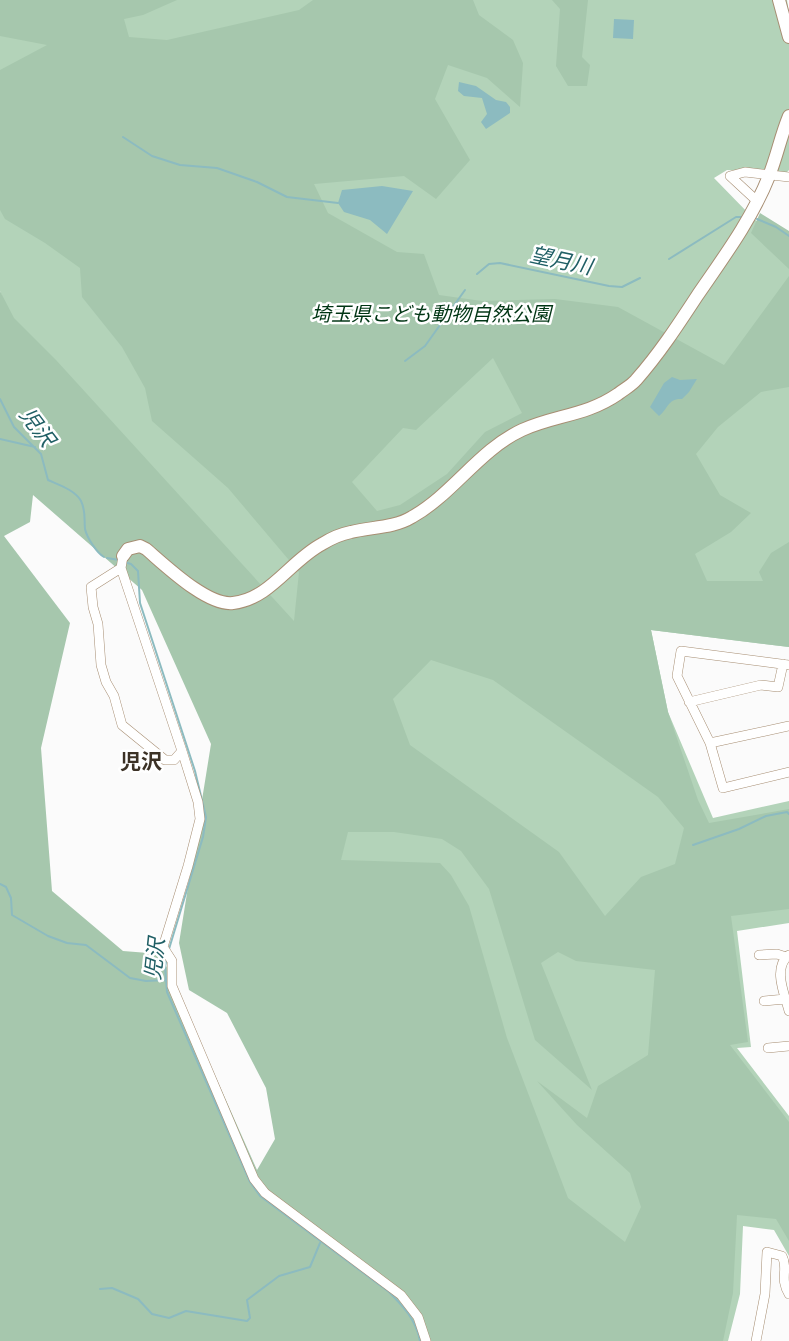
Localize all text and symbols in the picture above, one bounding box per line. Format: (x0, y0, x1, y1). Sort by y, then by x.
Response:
water label: 望月川 (528, 243, 596, 280)
park label: 埼玉県こども動物自然公園 (311, 302, 554, 326)
water label: 児沢 (15, 403, 61, 453)
district label: 児沢 (120, 750, 162, 774)
water label: 児沢 (141, 934, 169, 981)

